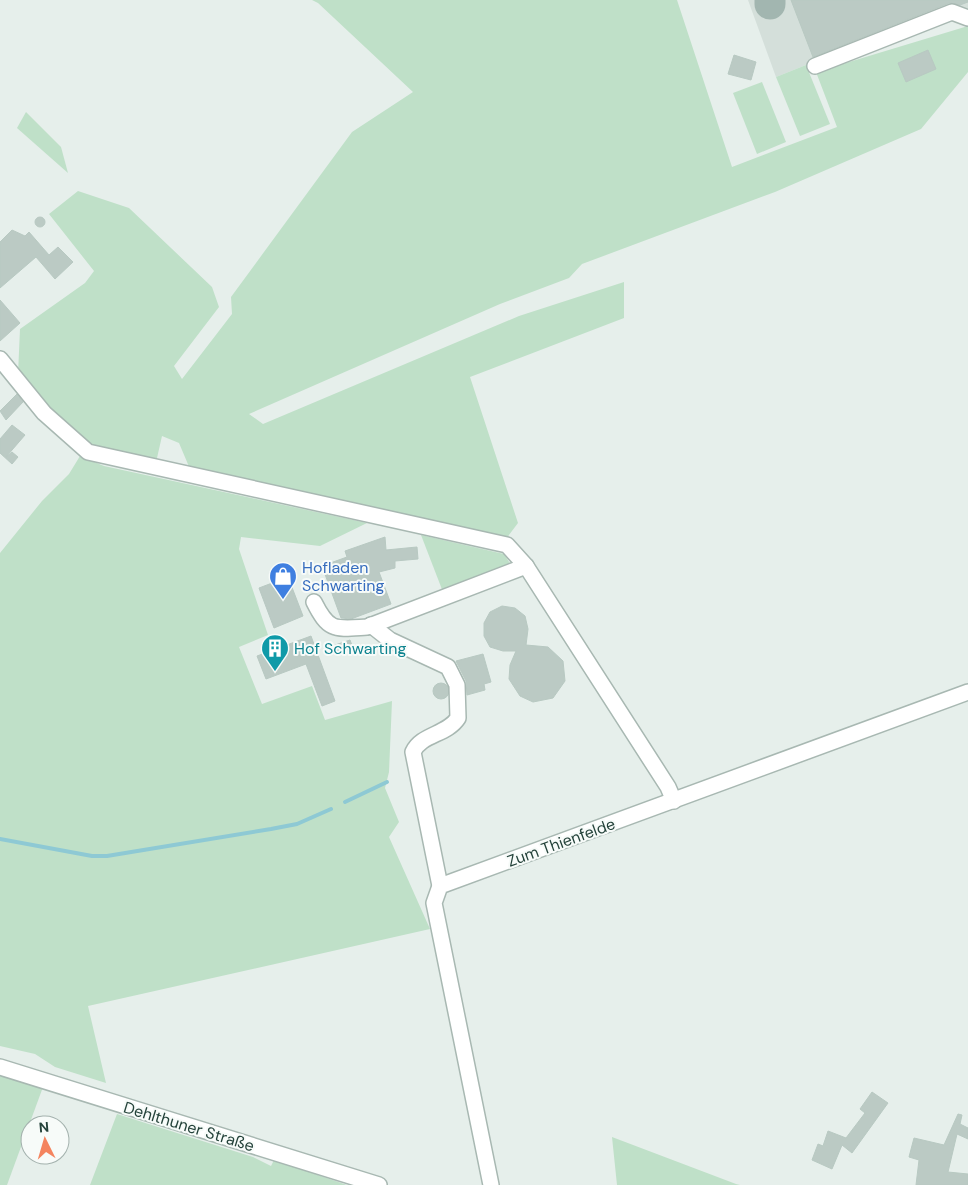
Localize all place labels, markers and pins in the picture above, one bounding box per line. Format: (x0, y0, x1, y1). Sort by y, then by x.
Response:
place label: Hofladen Schwarting (302, 557, 384, 596)
shop icon: Hofladen Schwarting (268, 561, 298, 600)
building icon: Hof Schwarting (260, 633, 290, 672)
place label: Hof Schwarting (294, 638, 407, 659)

